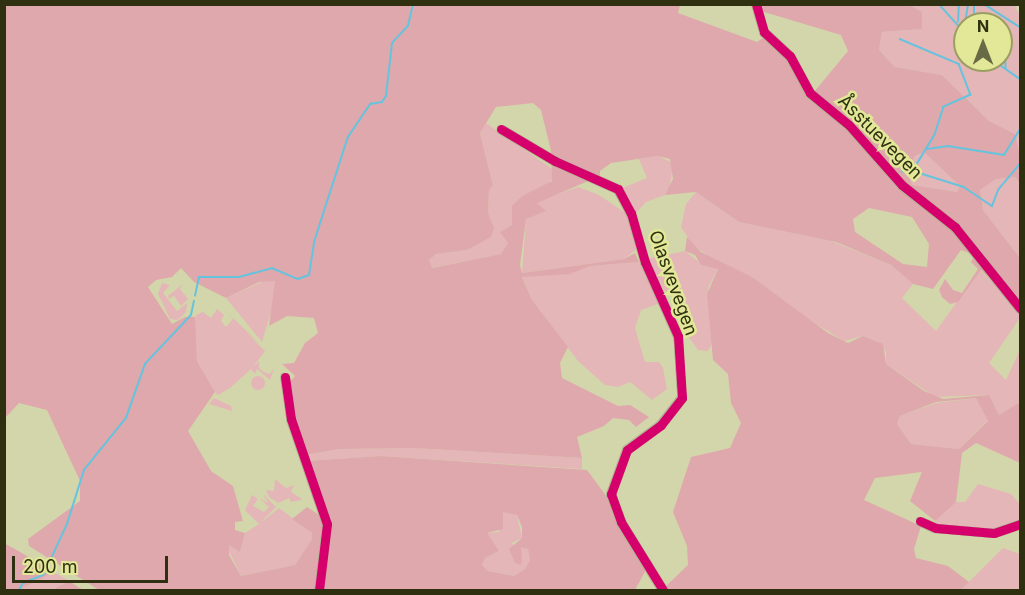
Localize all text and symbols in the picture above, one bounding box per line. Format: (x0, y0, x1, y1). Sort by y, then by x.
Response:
north arrow (953, 12, 1013, 72)
text: N (977, 16, 989, 36)
street label: Åsstuevegen (833, 90, 927, 184)
street label: Olasvevegen (644, 228, 702, 338)
scale bar (15, 544, 171, 582)
text: 200 m (23, 556, 78, 577)

